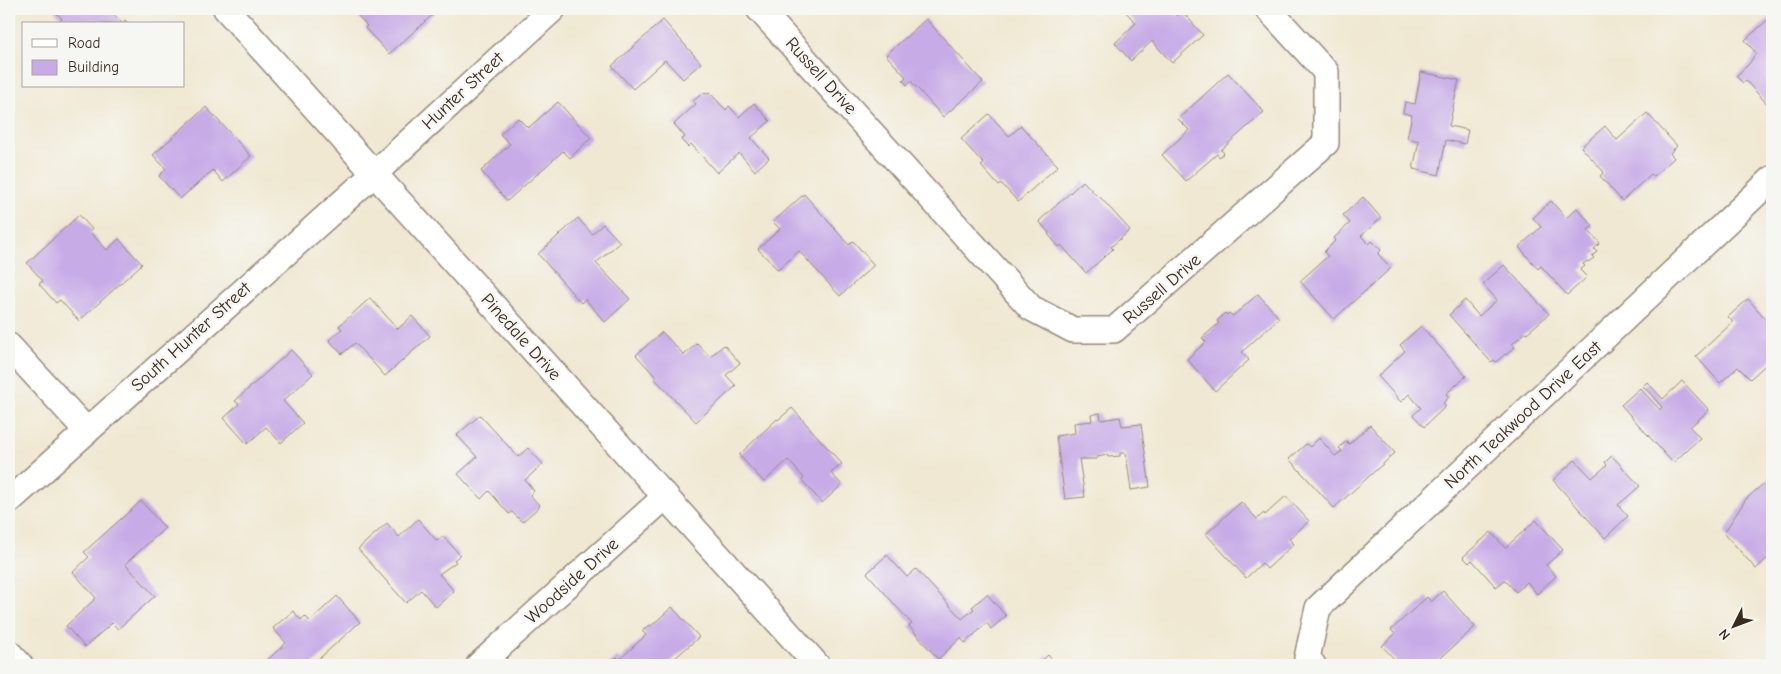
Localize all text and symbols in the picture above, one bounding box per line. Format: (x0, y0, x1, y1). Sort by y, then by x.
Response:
legend (22, 22, 185, 88)
street label: Russell Drive (781, 33, 861, 119)
text: Road (68, 34, 100, 52)
street label: Hunter Street (418, 47, 509, 134)
text: Building (68, 58, 119, 76)
street label: Russell Drive (1119, 249, 1205, 329)
street label: South Hunter Street (127, 277, 256, 396)
street label: Pinedale Drive (476, 289, 566, 385)
street label: North Teakwood Drive East (1440, 336, 1606, 493)
street label: Woodside Drive (521, 534, 623, 628)
north arrow (1708, 602, 1758, 652)
text: N (1715, 625, 1734, 643)

